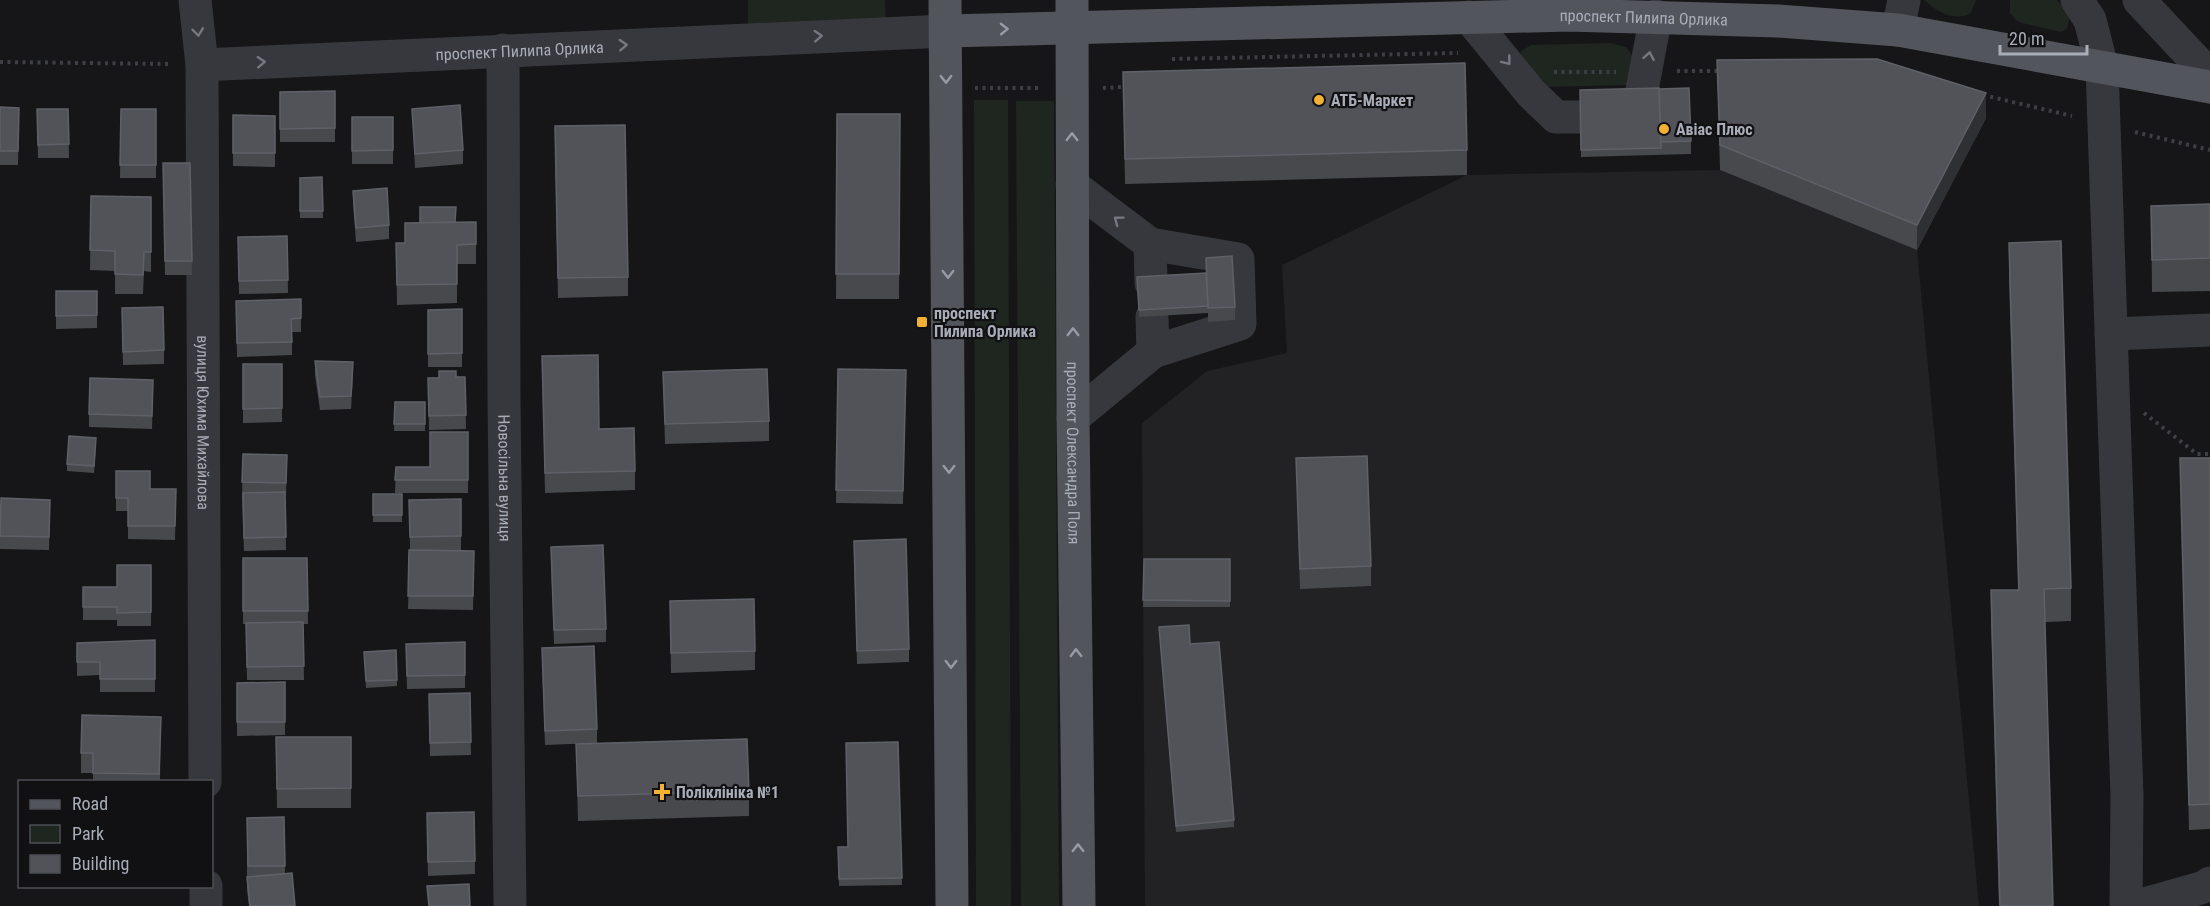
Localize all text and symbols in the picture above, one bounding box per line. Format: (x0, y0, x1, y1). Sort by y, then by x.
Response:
street label: проспект Пилипа Орлика (1559, 5, 1728, 29)
scale bar (2000, 18, 2087, 56)
one-way arrow (1000, 23, 1009, 36)
one-way arrow (192, 28, 204, 37)
text: 20 m (2009, 28, 2044, 49)
one-way arrow (814, 29, 823, 42)
street label: проспект Пилипа Орлика (435, 37, 604, 64)
one-way arrow (619, 38, 628, 51)
one-way arrow (1642, 51, 1655, 61)
one-way arrow (1499, 55, 1510, 66)
one-way arrow (256, 56, 265, 69)
one-way arrow (940, 75, 952, 84)
place label: АТБ-Маркет (1331, 91, 1413, 110)
marker: АТБ-Маркет (1312, 93, 1326, 107)
place label: Авіас Плюс (1676, 120, 1753, 139)
marker: Авіас Плюс (1657, 122, 1671, 136)
one-way arrow (1066, 132, 1079, 141)
one-way arrow (1113, 216, 1124, 227)
one-way arrow (942, 270, 954, 279)
place label: проспект Пилипа Орлика (934, 304, 1037, 341)
marker: проспект Пилипа Орлика (915, 315, 929, 329)
one-way arrow (1067, 327, 1079, 336)
street label: вулиця Юхима Михайлова (194, 335, 213, 510)
street label: проспект Олександра Поля (1063, 362, 1084, 545)
street label: Новосільна вулиця (495, 414, 515, 542)
one-way arrow (943, 465, 955, 474)
one-way arrow (1070, 648, 1082, 657)
one-way arrow (944, 660, 957, 669)
legend (18, 780, 213, 888)
marker: Поліклініка №1 (653, 783, 671, 801)
place label: Поліклініка №1 (676, 783, 779, 802)
text: Road (72, 793, 108, 814)
text: Park (72, 823, 104, 844)
one-way arrow (1072, 843, 1084, 852)
text: Building (72, 853, 129, 874)

